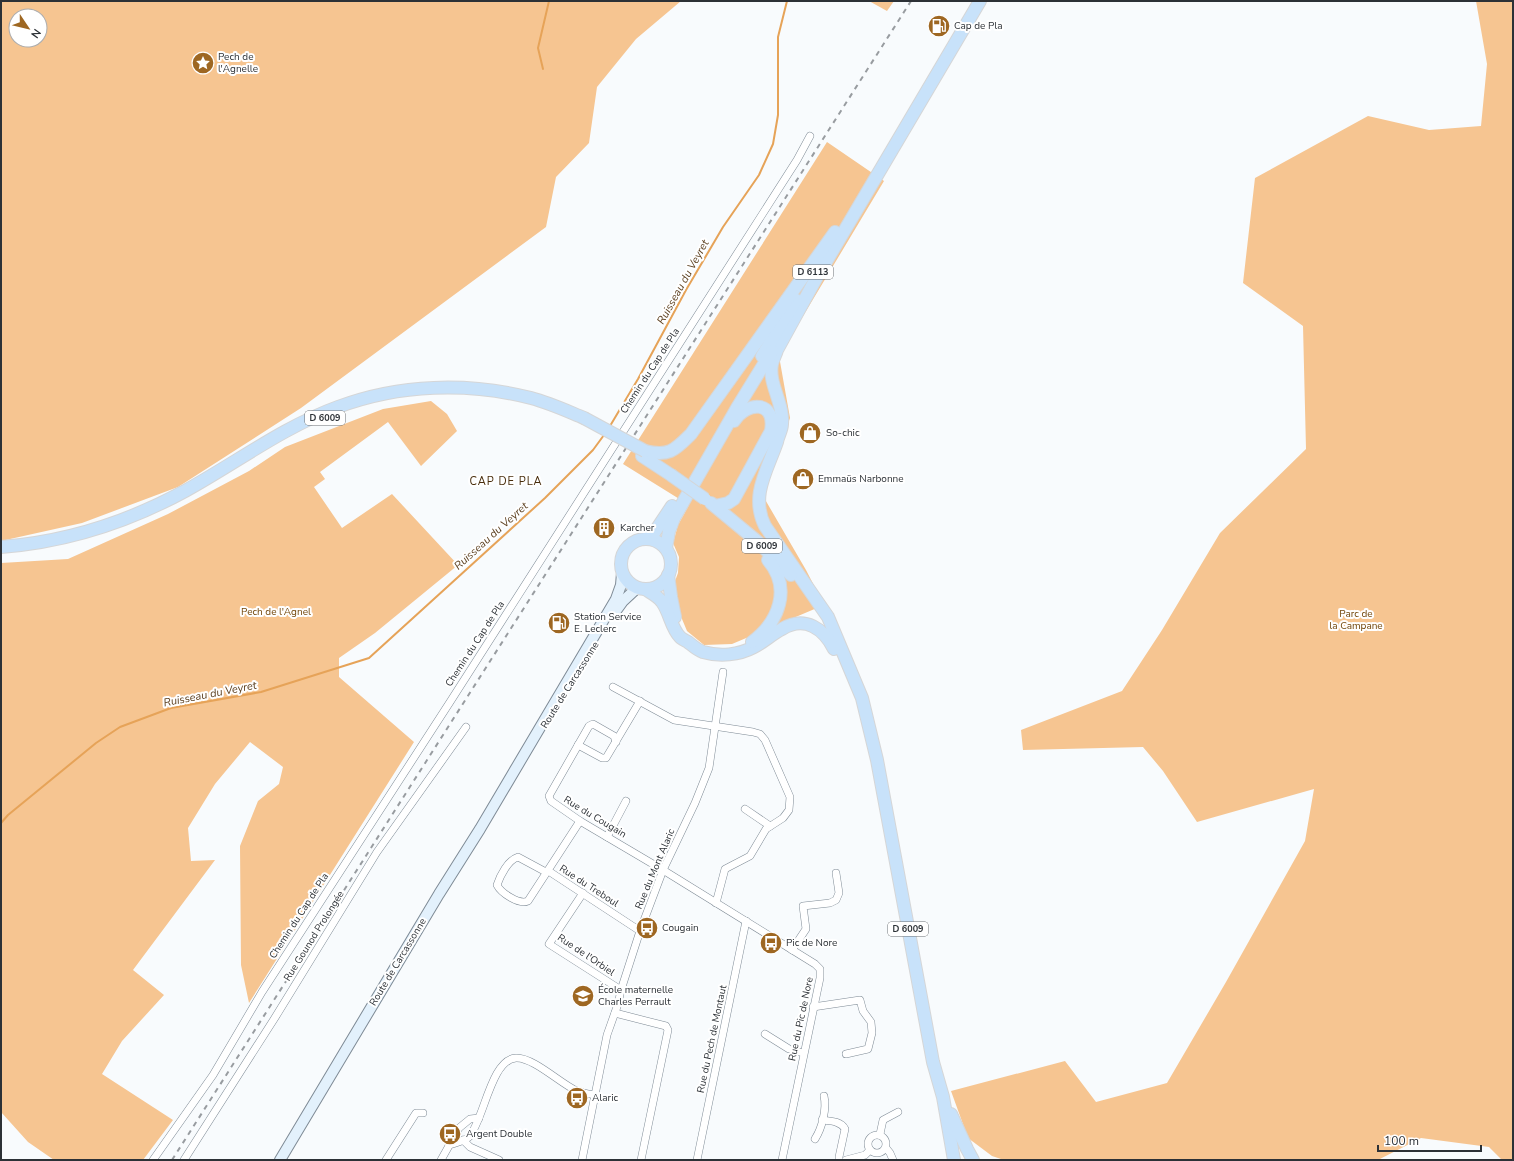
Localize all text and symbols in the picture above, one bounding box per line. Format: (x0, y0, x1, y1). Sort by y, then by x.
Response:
north arrow (8, 8, 48, 48)
fuel station icon: Cap de Pla (926, 13, 952, 39)
place label: Cap de Pla (954, 19, 1003, 33)
text: N (27, 26, 44, 41)
place icon: Pech de l'Agnelle (190, 50, 216, 76)
place label: Pech de l'Agnelle (218, 50, 258, 76)
water label: Ruisseau du Veyret (653, 236, 713, 327)
road number: D 6113 (793, 265, 833, 279)
street label: Chemin du Cap de Pla (617, 325, 683, 417)
road number: D 6009 (305, 411, 345, 425)
shop icon: So-chic (797, 420, 823, 446)
place label: So-chic (826, 426, 860, 440)
shop icon: Emmaüs Narbonne (790, 466, 816, 492)
place label: Emmaüs Narbonne (818, 472, 904, 486)
district label: CAP DE PLA (469, 474, 543, 489)
water label: Ruisseau du Veyret (451, 498, 532, 573)
building icon: Karcher (591, 515, 617, 541)
place label: Karcher (620, 521, 655, 535)
road number: D 6009 (742, 539, 782, 553)
street label: Chemin du Cap de Pla (442, 598, 508, 690)
park label: Pech de l'Agnel (241, 605, 311, 619)
park label: Parc de la Campane (1329, 607, 1383, 633)
fuel station icon: Station Service E. Leclerc (546, 610, 572, 636)
place label: Station Service E. Leclerc (574, 610, 641, 636)
street label: Route de Carcassonne (538, 639, 602, 731)
water label: Ruisseau du Veyret (162, 677, 259, 710)
street label: Rue du Cougain (561, 793, 629, 841)
street label: Rue du Mont Alaric (632, 826, 678, 911)
street label: Rue du Treboul (557, 862, 621, 910)
street label: Chemin du Cap de Pla (266, 870, 332, 962)
street label: Rue Gounod Prolongée (280, 888, 348, 984)
bus stop icon: Cougain (634, 915, 660, 941)
street label: Route de Carcassonne (366, 916, 430, 1008)
place label: Cougain (662, 921, 699, 935)
road number: D 6009 (888, 922, 928, 936)
bus stop icon: Pic de Nore (758, 930, 784, 956)
street label: Rue de l'Orbiel (555, 931, 617, 979)
place label: Pic de Nore (786, 936, 837, 950)
street label: Rue du Pic de Nore (785, 976, 817, 1062)
school or university icon: École maternelle Charles Perrault (570, 983, 596, 1009)
place label: École maternelle Charles Perrault (598, 983, 673, 1009)
street label: Rue du Pech de Montaut (694, 983, 730, 1094)
bus stop icon: Alaric (564, 1085, 590, 1111)
place label: Alaric (592, 1091, 618, 1105)
bus stop icon: Argent Double (437, 1121, 463, 1147)
place label: Argent Double (466, 1127, 532, 1141)
scale bar (1378, 1127, 1481, 1153)
text: 100 m (1384, 1133, 1419, 1149)

